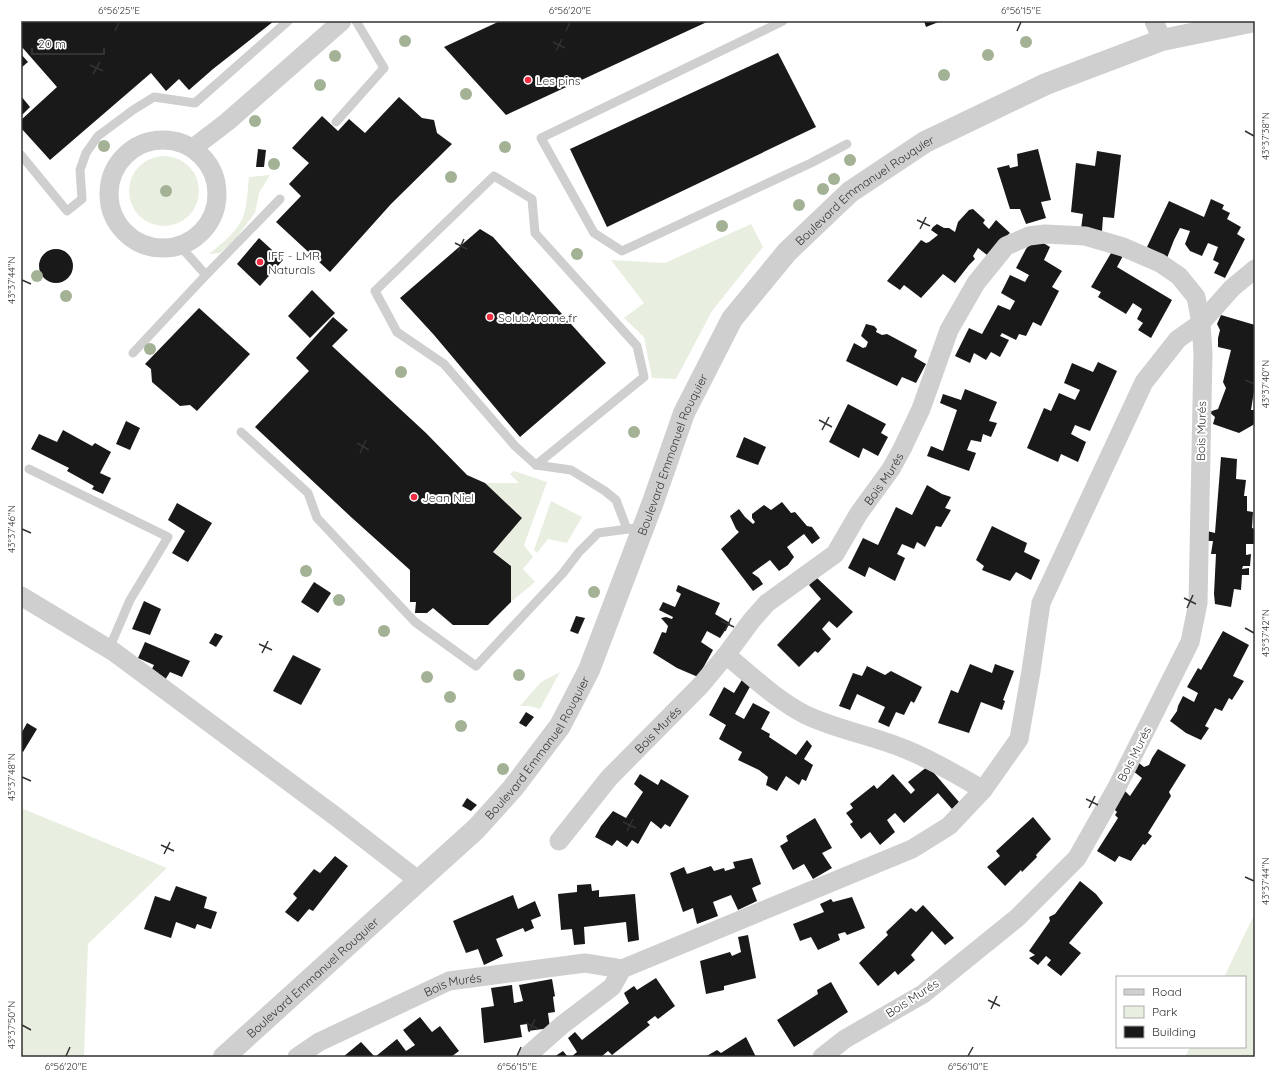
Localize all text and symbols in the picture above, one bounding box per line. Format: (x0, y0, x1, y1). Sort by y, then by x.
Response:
text: 6°56'25"E (98, 4, 140, 17)
text: 6°56'20"E (549, 4, 592, 17)
text: 6°56'15"E (1001, 4, 1041, 17)
scale bar (32, 30, 104, 56)
text: 20 m (38, 36, 66, 51)
place label: Les pins (536, 73, 581, 88)
marker: Les pins (523, 75, 533, 85)
text: 43°37'38"N (1259, 112, 1272, 160)
street label: Boulevard Emmanuel Rouquier (792, 131, 937, 248)
place label: IFF - LMR Naturals (268, 248, 320, 277)
text: 43°37'44"N (5, 256, 18, 304)
marker: IFF - LMR Naturals (255, 257, 265, 267)
place label: SolubArome.fr (498, 310, 577, 325)
marker: SolubArome.fr (485, 312, 495, 322)
text: 43°37'40"N (1259, 360, 1272, 408)
street label: Boulevard Emmanuel Rouquier (634, 371, 711, 537)
street label: Bois Murés (1193, 400, 1209, 461)
street label: Bois Murés (860, 450, 906, 508)
place label: Jean Niel (422, 490, 474, 505)
marker: Jean Niel (409, 492, 419, 502)
text: 43°37'46"N (5, 505, 18, 553)
text: 43°37'42"N (1259, 609, 1272, 657)
street label: Boulevard Emmanuel Rouquier (481, 673, 592, 822)
street label: Bois Murés (631, 702, 684, 756)
street label: Bois Murés (1114, 724, 1154, 784)
text: 43°37'48"N (5, 753, 18, 801)
text: 43°37'44"N (1259, 857, 1272, 905)
street label: Boulevard Emmanuel Rouquier (243, 913, 382, 1041)
street label: Bois Murés (421, 969, 483, 999)
street label: Bois Murés (883, 975, 942, 1021)
legend (1116, 976, 1246, 1048)
text: Road (1152, 984, 1182, 999)
text: 43°37'50"N (5, 1001, 18, 1049)
text: Park (1152, 1004, 1177, 1019)
text: Building (1152, 1024, 1196, 1039)
text: 6°56'20"E (45, 1060, 88, 1073)
text: 6°56'15"E (497, 1060, 537, 1073)
text: 6°56'10"E (948, 1060, 989, 1073)

